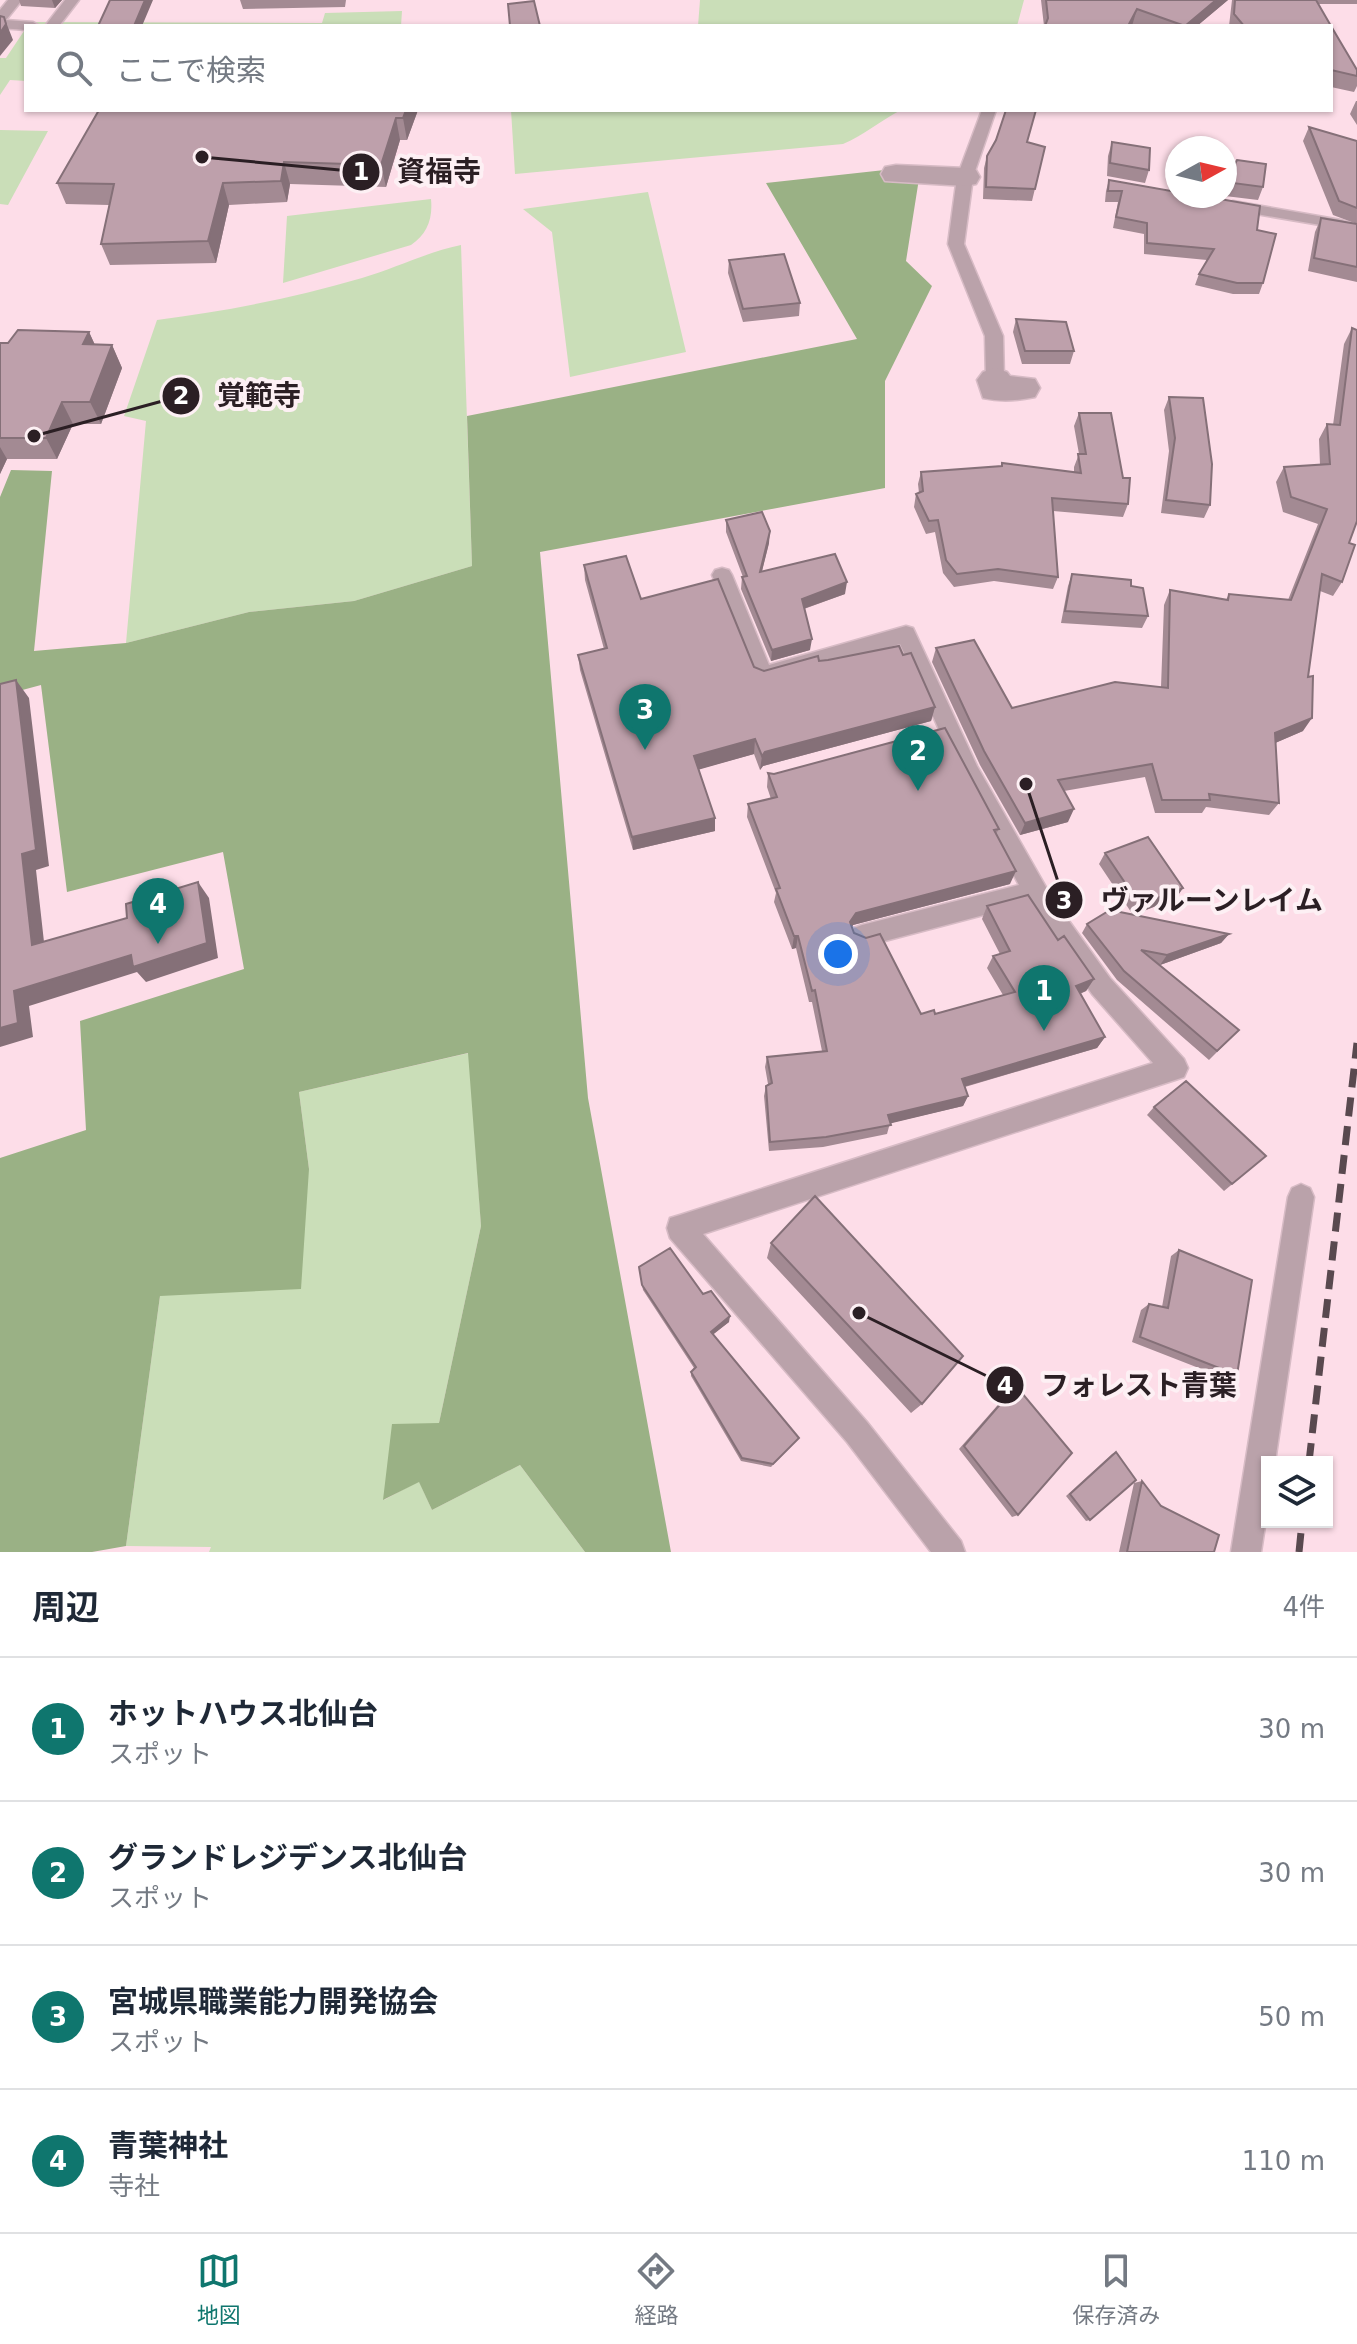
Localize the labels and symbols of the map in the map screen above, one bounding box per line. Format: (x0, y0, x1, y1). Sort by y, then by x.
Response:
north arrow (1165, 136, 1237, 208)
callout: 資福寺 (341, 146, 497, 198)
text: 資福寺 (397, 155, 481, 188)
text: 1 (353, 158, 369, 186)
callout: 覚範寺 (161, 370, 317, 422)
text: 覚範寺 (217, 379, 301, 412)
text: 2 (173, 382, 189, 410)
pin: 3 (619, 684, 671, 750)
pin: 2 (892, 725, 944, 791)
callout: ヴァルーンレイム (1044, 874, 1340, 926)
pin: 4 (132, 878, 184, 944)
text: ヴァルーンレイム (1101, 884, 1323, 917)
text: 3 (1056, 887, 1072, 915)
your location (818, 934, 858, 974)
pin: 1 (1018, 965, 1070, 1031)
callout: フォレスト青葉 (985, 1359, 1253, 1411)
text: フォレスト青葉 (1041, 1369, 1237, 1402)
text: 4 (997, 1372, 1013, 1400)

